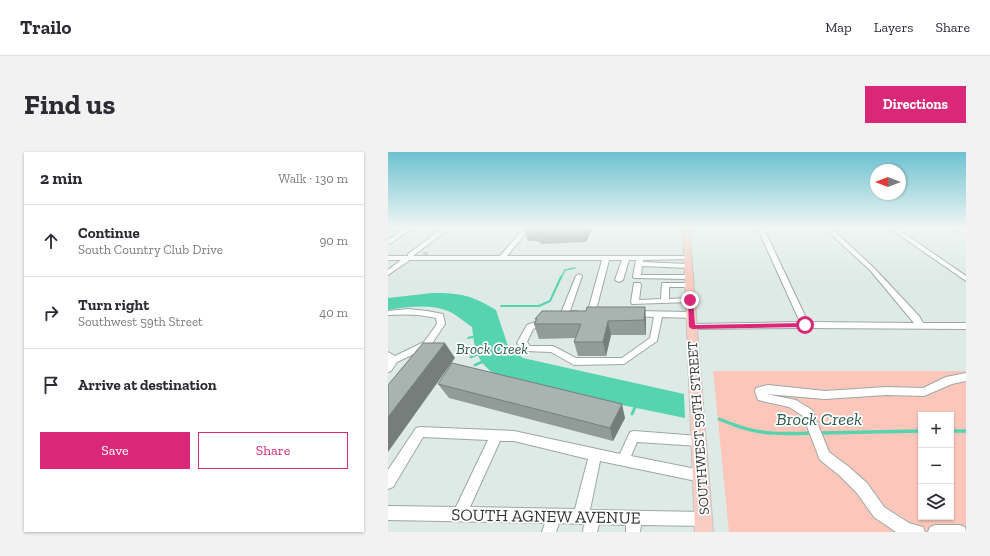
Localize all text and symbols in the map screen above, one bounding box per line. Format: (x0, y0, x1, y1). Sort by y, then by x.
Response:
text: Trailo (20, 16, 71, 39)
text: Map (825, 19, 852, 36)
text: Layers (874, 19, 913, 36)
text: Share (935, 19, 970, 36)
button: Directions (865, 86, 966, 123)
text: Find us (24, 88, 115, 121)
north arrow (870, 164, 906, 200)
text: 2 min (40, 168, 82, 188)
text: Walk · 130 m (278, 171, 348, 186)
text: Continue (78, 224, 140, 242)
icon: ahead (40, 230, 62, 252)
text: 90 m (319, 233, 348, 248)
text: South Country Club Drive (78, 242, 223, 257)
route end (681, 291, 699, 309)
text: Turn right (78, 296, 149, 314)
icon: right (40, 302, 62, 324)
text: 40 m (319, 305, 348, 320)
text: Southwest 59th Street (78, 314, 203, 329)
route start (796, 316, 814, 334)
water label: Brock Creek (456, 340, 528, 358)
street label: SOUTHWEST 59TH STREET (684, 340, 713, 515)
icon: arrive (40, 374, 62, 396)
text: Arrive at destination (78, 376, 217, 394)
water label: Brock Creek (776, 408, 862, 430)
map controls (918, 412, 954, 520)
button: + (918, 412, 954, 448)
button: Save (40, 432, 190, 469)
button: Share (198, 432, 348, 469)
button: − (918, 448, 954, 484)
button: layers (918, 484, 954, 520)
street label: SOUTH AGNEW AVENUE (451, 504, 641, 528)

